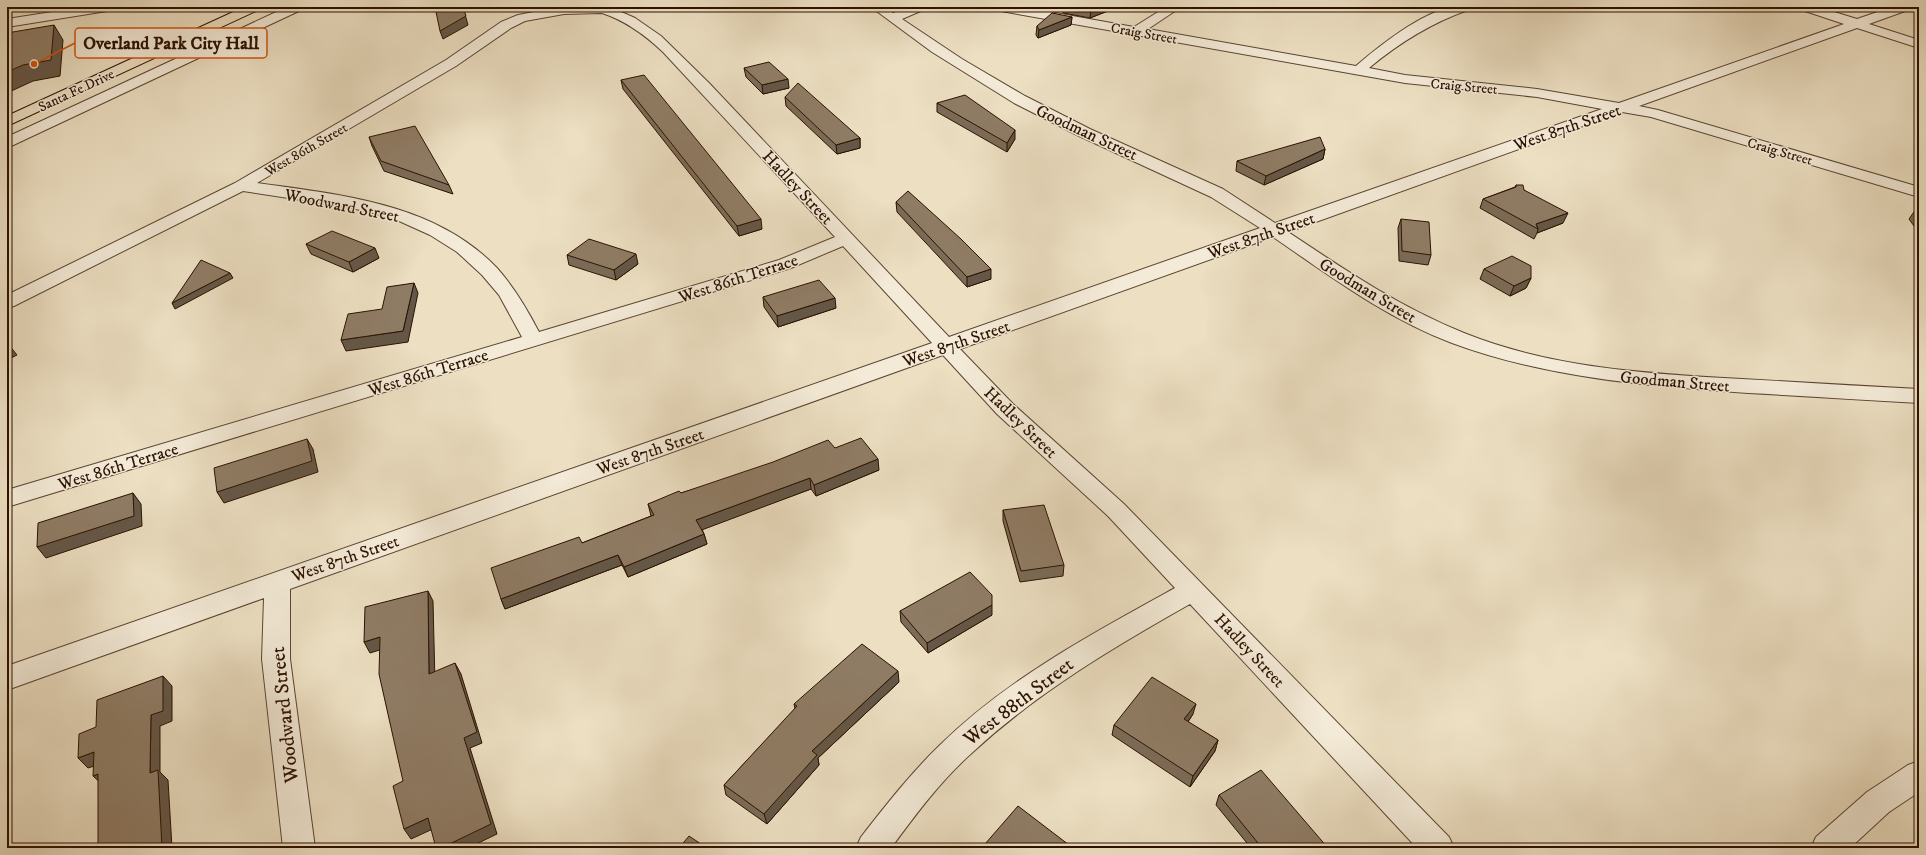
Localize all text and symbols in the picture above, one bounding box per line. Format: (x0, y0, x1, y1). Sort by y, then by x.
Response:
street label: Craig Street (1109, 19, 1179, 49)
callout: Overland Park City Hall (75, 28, 267, 58)
text: Overland Park City Hall (83, 33, 259, 55)
street label: Santa Fe Drive (35, 65, 118, 116)
street label: Craig Street (1430, 75, 1499, 99)
street label: West 87th Street (1510, 99, 1624, 157)
street label: Goodman Street (1032, 100, 1141, 166)
street label: West 86th Street (261, 119, 351, 181)
street label: Craig Street (1745, 134, 1815, 170)
street label: Hadley Street (757, 146, 838, 230)
street label: Woodward Street (282, 184, 402, 228)
street label: West 87th Street (1204, 207, 1318, 265)
street label: West 86th Terrace (675, 249, 801, 309)
street label: Goodman Street (1315, 253, 1421, 329)
street label: West 87th Street (899, 315, 1013, 373)
street label: West 86th Terrace (365, 344, 491, 402)
street label: Goodman Street (1619, 366, 1731, 398)
street label: Hadley Street (979, 382, 1062, 464)
street label: West 87th Street (593, 423, 707, 481)
street label: West 86th Terrace (55, 438, 181, 496)
street label: West 87th Street (288, 530, 402, 588)
street label: Hadley Street (1209, 609, 1290, 693)
street label: Woodward Street (266, 645, 305, 785)
street label: West 88th Street (958, 653, 1079, 752)

